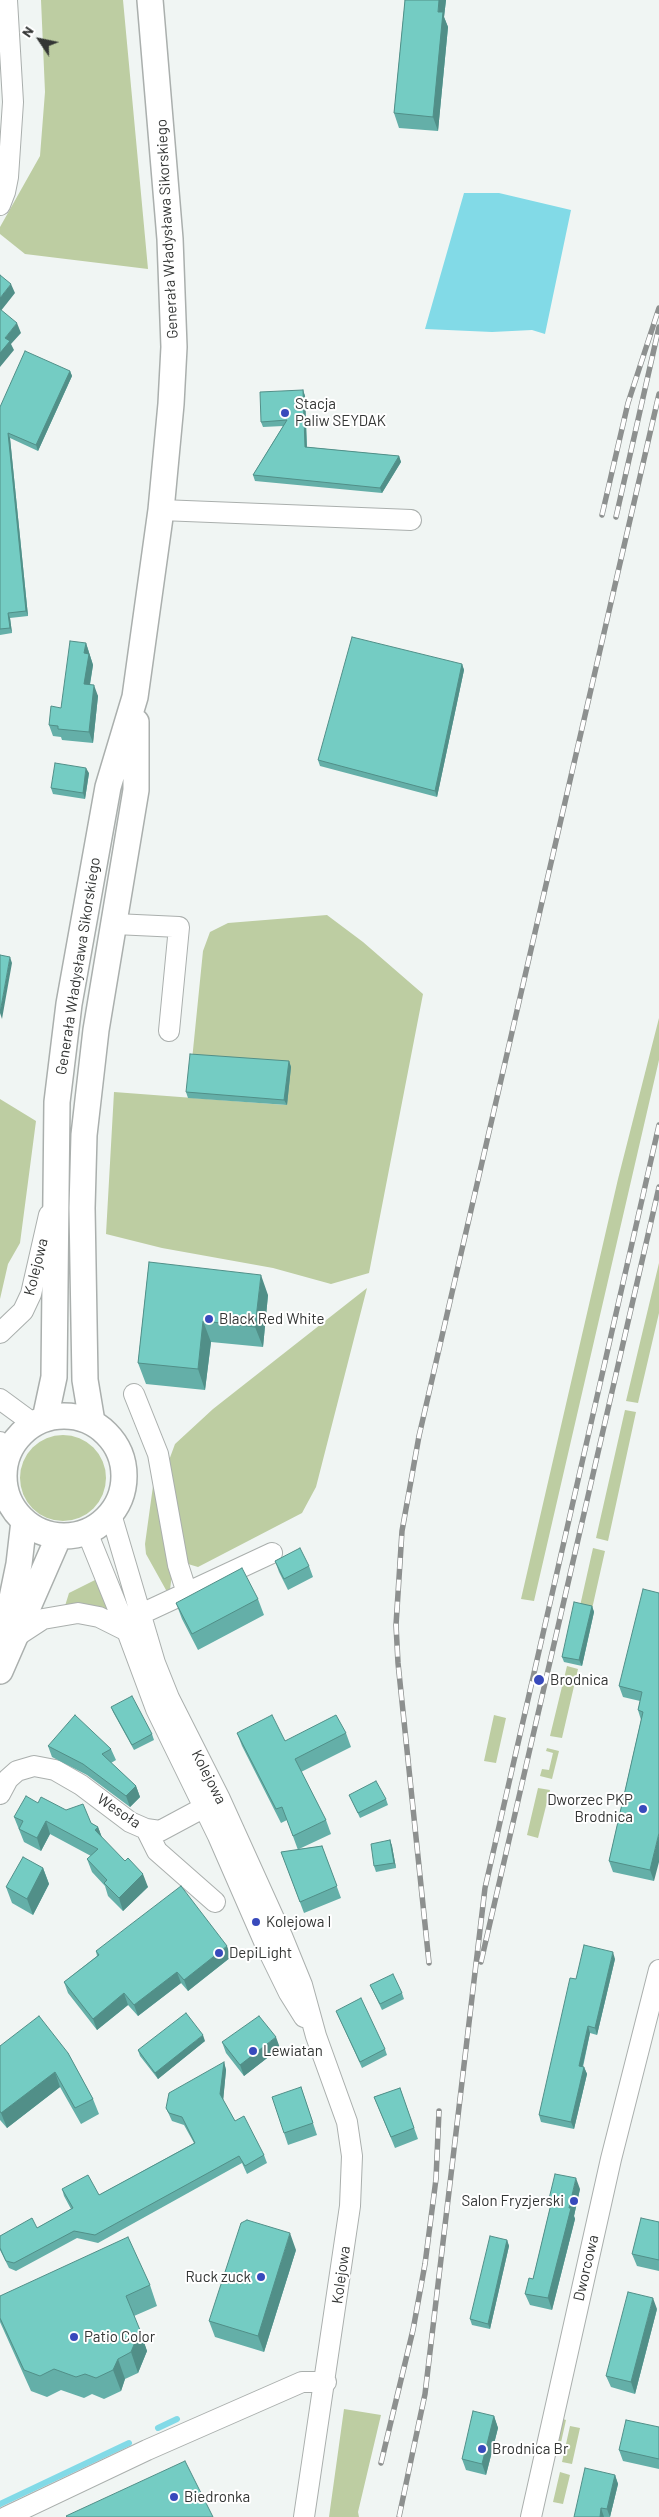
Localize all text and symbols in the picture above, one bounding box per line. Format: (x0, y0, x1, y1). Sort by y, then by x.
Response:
north arrow (15, 15, 65, 65)
text: N (17, 23, 37, 40)
street label: Generała Władysława Sikorskiego (152, 119, 182, 339)
place label: Stacja Paliw SEYDAK (295, 395, 386, 430)
marker: Stacja Paliw SEYDAK (279, 407, 291, 419)
street label: Generała Władysława Sikorskiego (52, 856, 104, 1076)
street label: Kolejowa (20, 1236, 52, 1298)
place label: Black Red White (219, 1310, 324, 1328)
marker: Black Red White (203, 1313, 215, 1325)
place label: Brodnica (550, 1671, 609, 1689)
marker: Brodnica (532, 1673, 546, 1687)
street label: Kolejowa (188, 1747, 230, 1807)
street label: Wesoła (94, 1790, 144, 1832)
place label: Dworzec PKP Brodnica (547, 1791, 633, 1826)
marker: Dworzec PKP Brodnica (637, 1803, 649, 1815)
place label: Kolejowa I (266, 1913, 331, 1931)
marker: Kolejowa I (250, 1916, 262, 1928)
place label: DepiLight (229, 1944, 292, 1962)
marker: DepiLight (213, 1947, 225, 1959)
place label: Lewiatan (263, 2042, 323, 2060)
marker: Lewiatan (247, 2045, 259, 2057)
place label: Salon Fryzjerski (461, 2192, 564, 2210)
marker: Salon Fryzjerski (568, 2195, 580, 2207)
street label: Dworcowa (570, 2233, 602, 2303)
street label: Kolejowa (328, 2245, 354, 2305)
place label: Ruck zuck (185, 2268, 251, 2286)
marker: Ruck zuck (255, 2271, 267, 2283)
place label: Patio Color (84, 2328, 155, 2346)
marker: Patio Color (68, 2331, 80, 2343)
place label: Brodnica Br (492, 2440, 568, 2458)
marker: Brodnica Br (476, 2443, 488, 2455)
place label: Biedronka (184, 2488, 250, 2506)
marker: Biedronka (168, 2491, 180, 2503)

